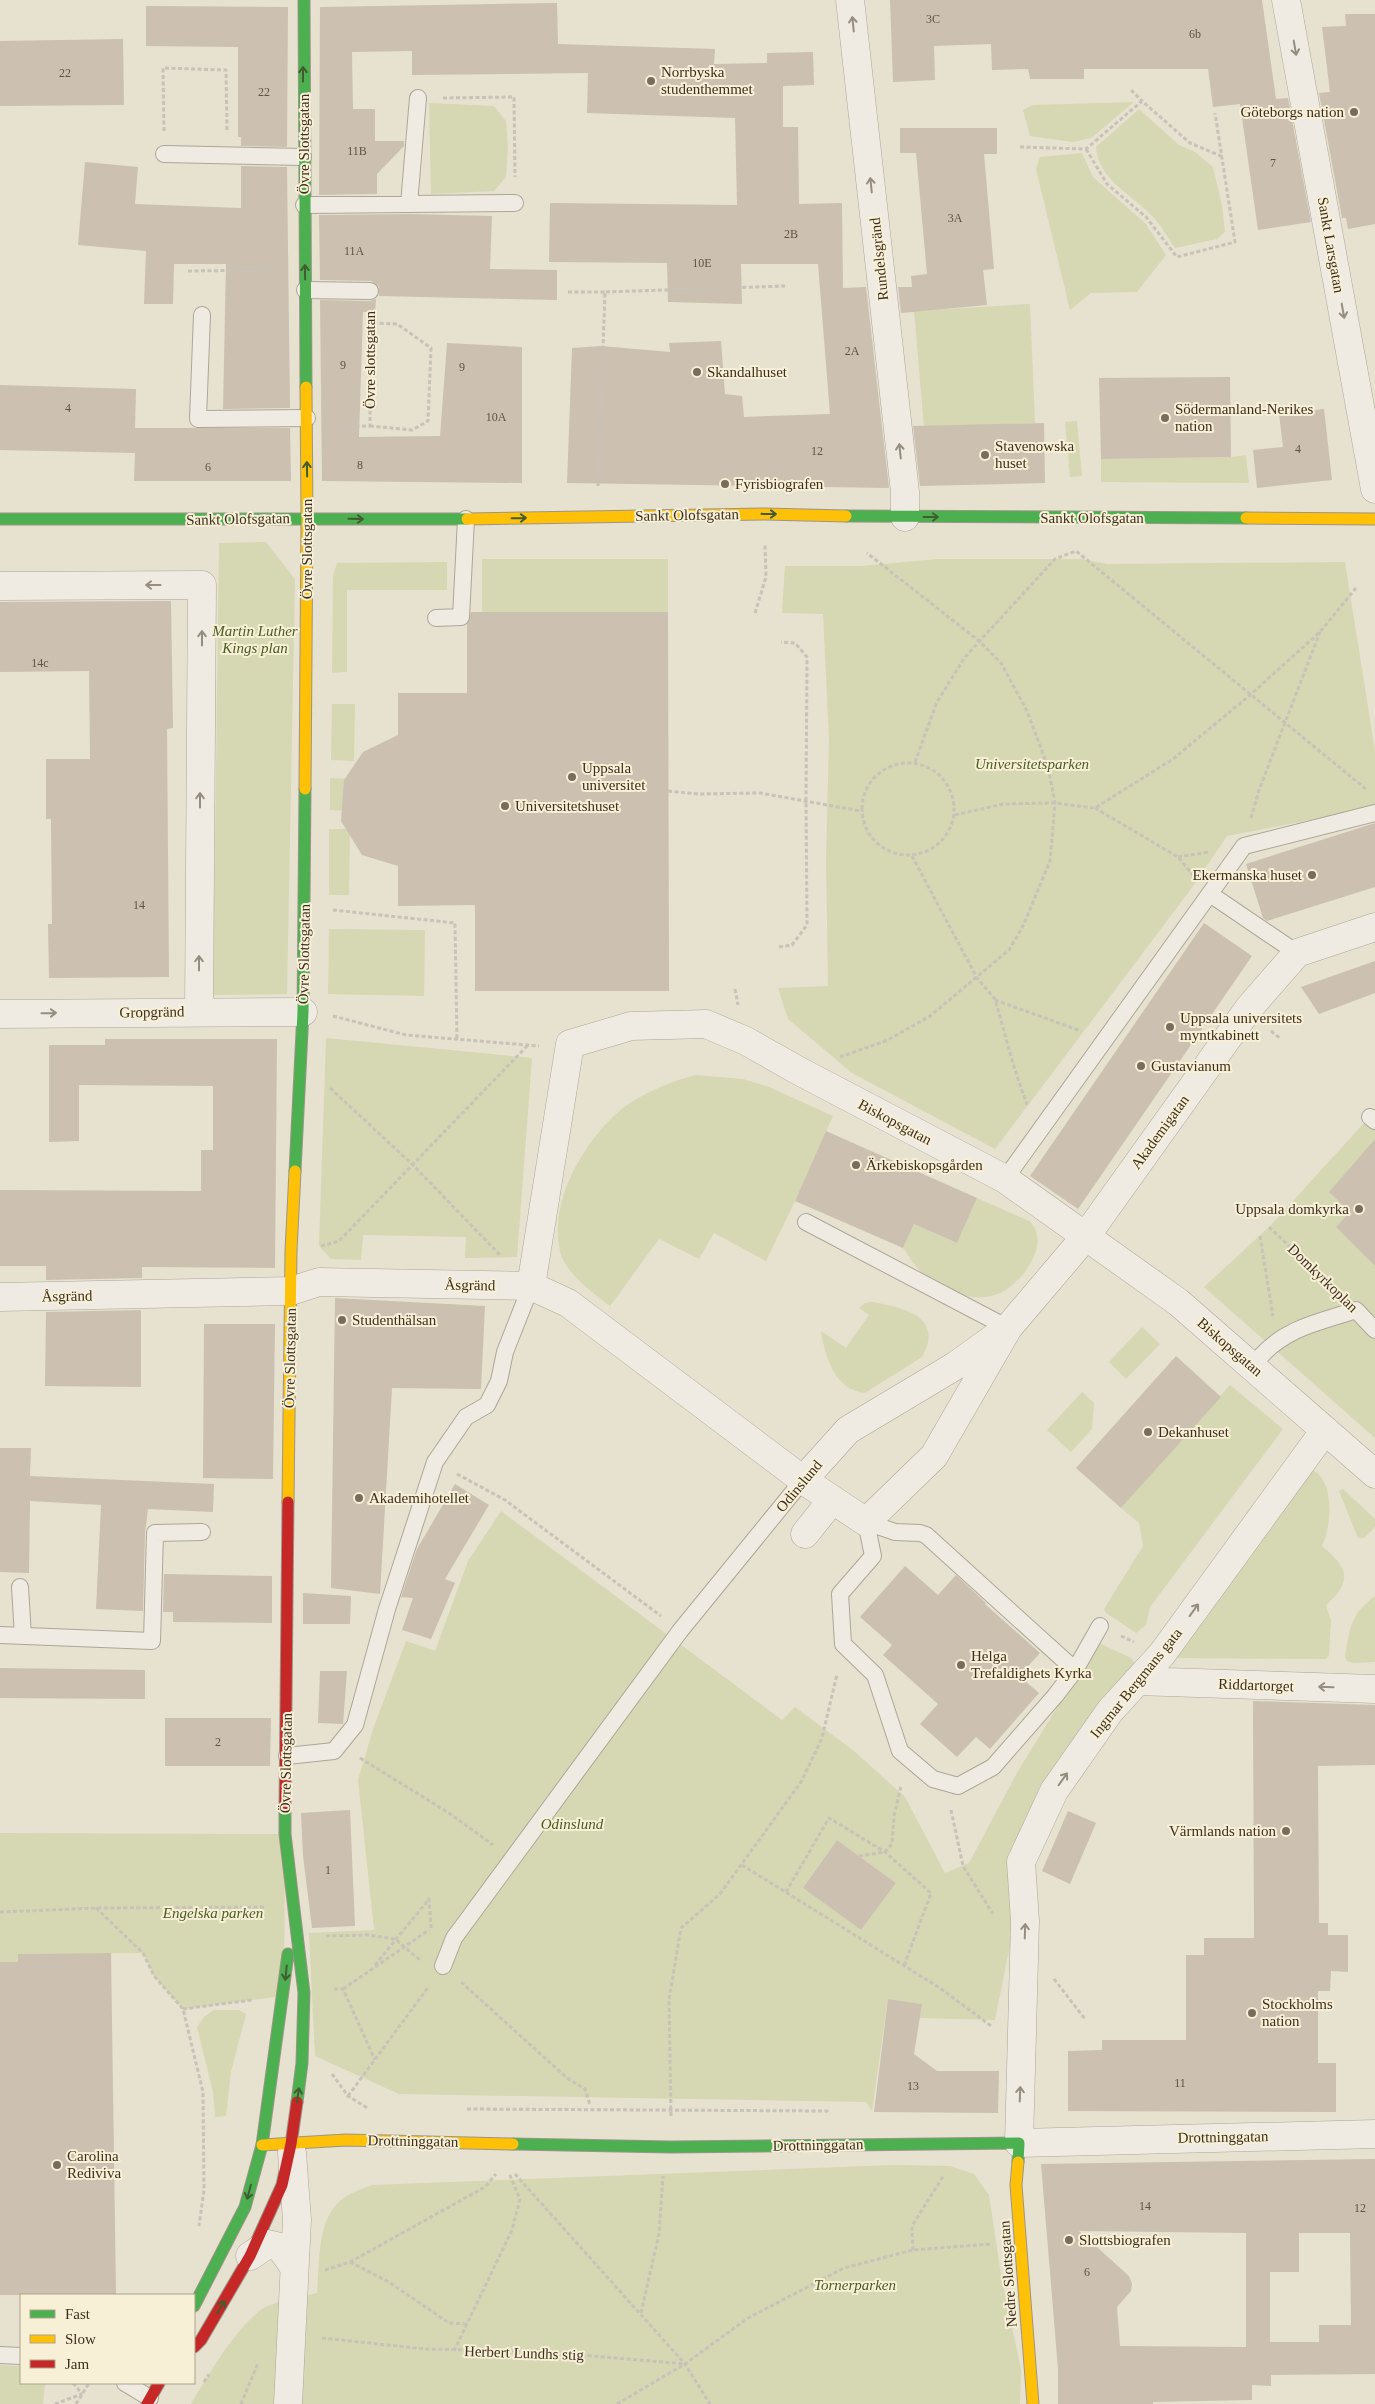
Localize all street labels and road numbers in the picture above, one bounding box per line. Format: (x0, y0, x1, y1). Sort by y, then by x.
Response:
street label: Övre Slottsgatan (296, 93, 312, 194)
street label: Sankt Larsgatan (1315, 196, 1347, 295)
street label: Rundelsgränd (867, 216, 891, 301)
street label: Övre slottsgatan (362, 311, 378, 409)
street label: Övre Slottsgatan (299, 498, 315, 599)
street label: Sankt Olofsgatan (635, 506, 739, 524)
street label: Sankt Olofsgatan (186, 510, 290, 528)
street label: Sankt Olofsgatan (1040, 510, 1144, 526)
street label: Övre Slottsgatan (295, 903, 313, 1004)
street label: Gropgränd (119, 1003, 185, 1021)
street label: Akademigatan (1128, 1092, 1192, 1172)
street label: Biskopsgatan (856, 1096, 935, 1148)
street label: Domkyrkoplan (1285, 1241, 1362, 1316)
street label: Åsgränd (444, 1277, 496, 1293)
street label: Åsgränd (41, 1288, 93, 1304)
street label: Övre Slottsgatan (281, 1307, 299, 1408)
street label: Biskopsgatan (1194, 1314, 1266, 1380)
street label: Odinslund (773, 1457, 826, 1515)
street label: Ingmar Bergmans gata (1087, 1625, 1185, 1741)
street label: Riddartorget (1218, 1676, 1295, 1694)
street label: Övre Slottsgatan (277, 1712, 295, 1813)
street label: Drottninggatan (1177, 2128, 1269, 2146)
street label: Drottninggatan (367, 2132, 459, 2150)
street label: Drottninggatan (772, 2136, 864, 2154)
street label: Nedre Slottsgatan (996, 2220, 1020, 2328)
street label: Herbert Lundhs stig (464, 2343, 585, 2363)

